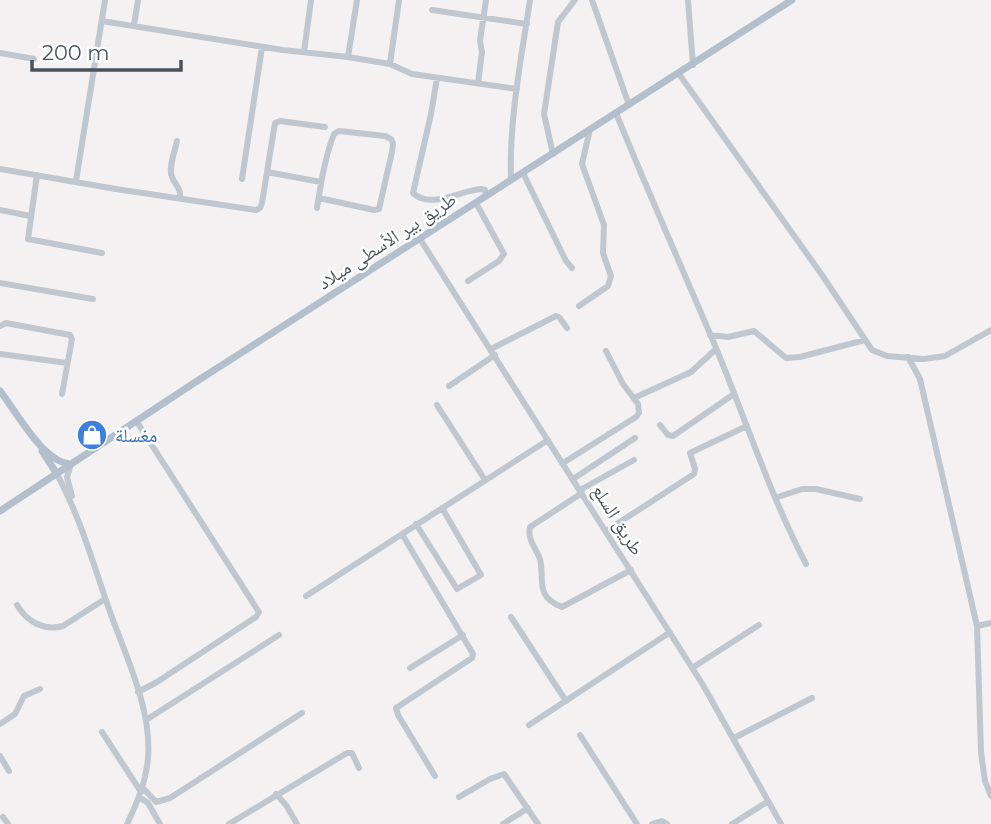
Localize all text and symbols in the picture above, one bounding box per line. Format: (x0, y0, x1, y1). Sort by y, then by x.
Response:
scale bar (32, 28, 180, 72)
text: 200 m (42, 40, 109, 65)
street label: طريق بير الأسطى ميلاد (313, 188, 461, 294)
shop icon: مغسلة (75, 418, 109, 452)
place label: مغسلة (115, 424, 157, 447)
street label: طريق السلع (587, 481, 649, 560)

